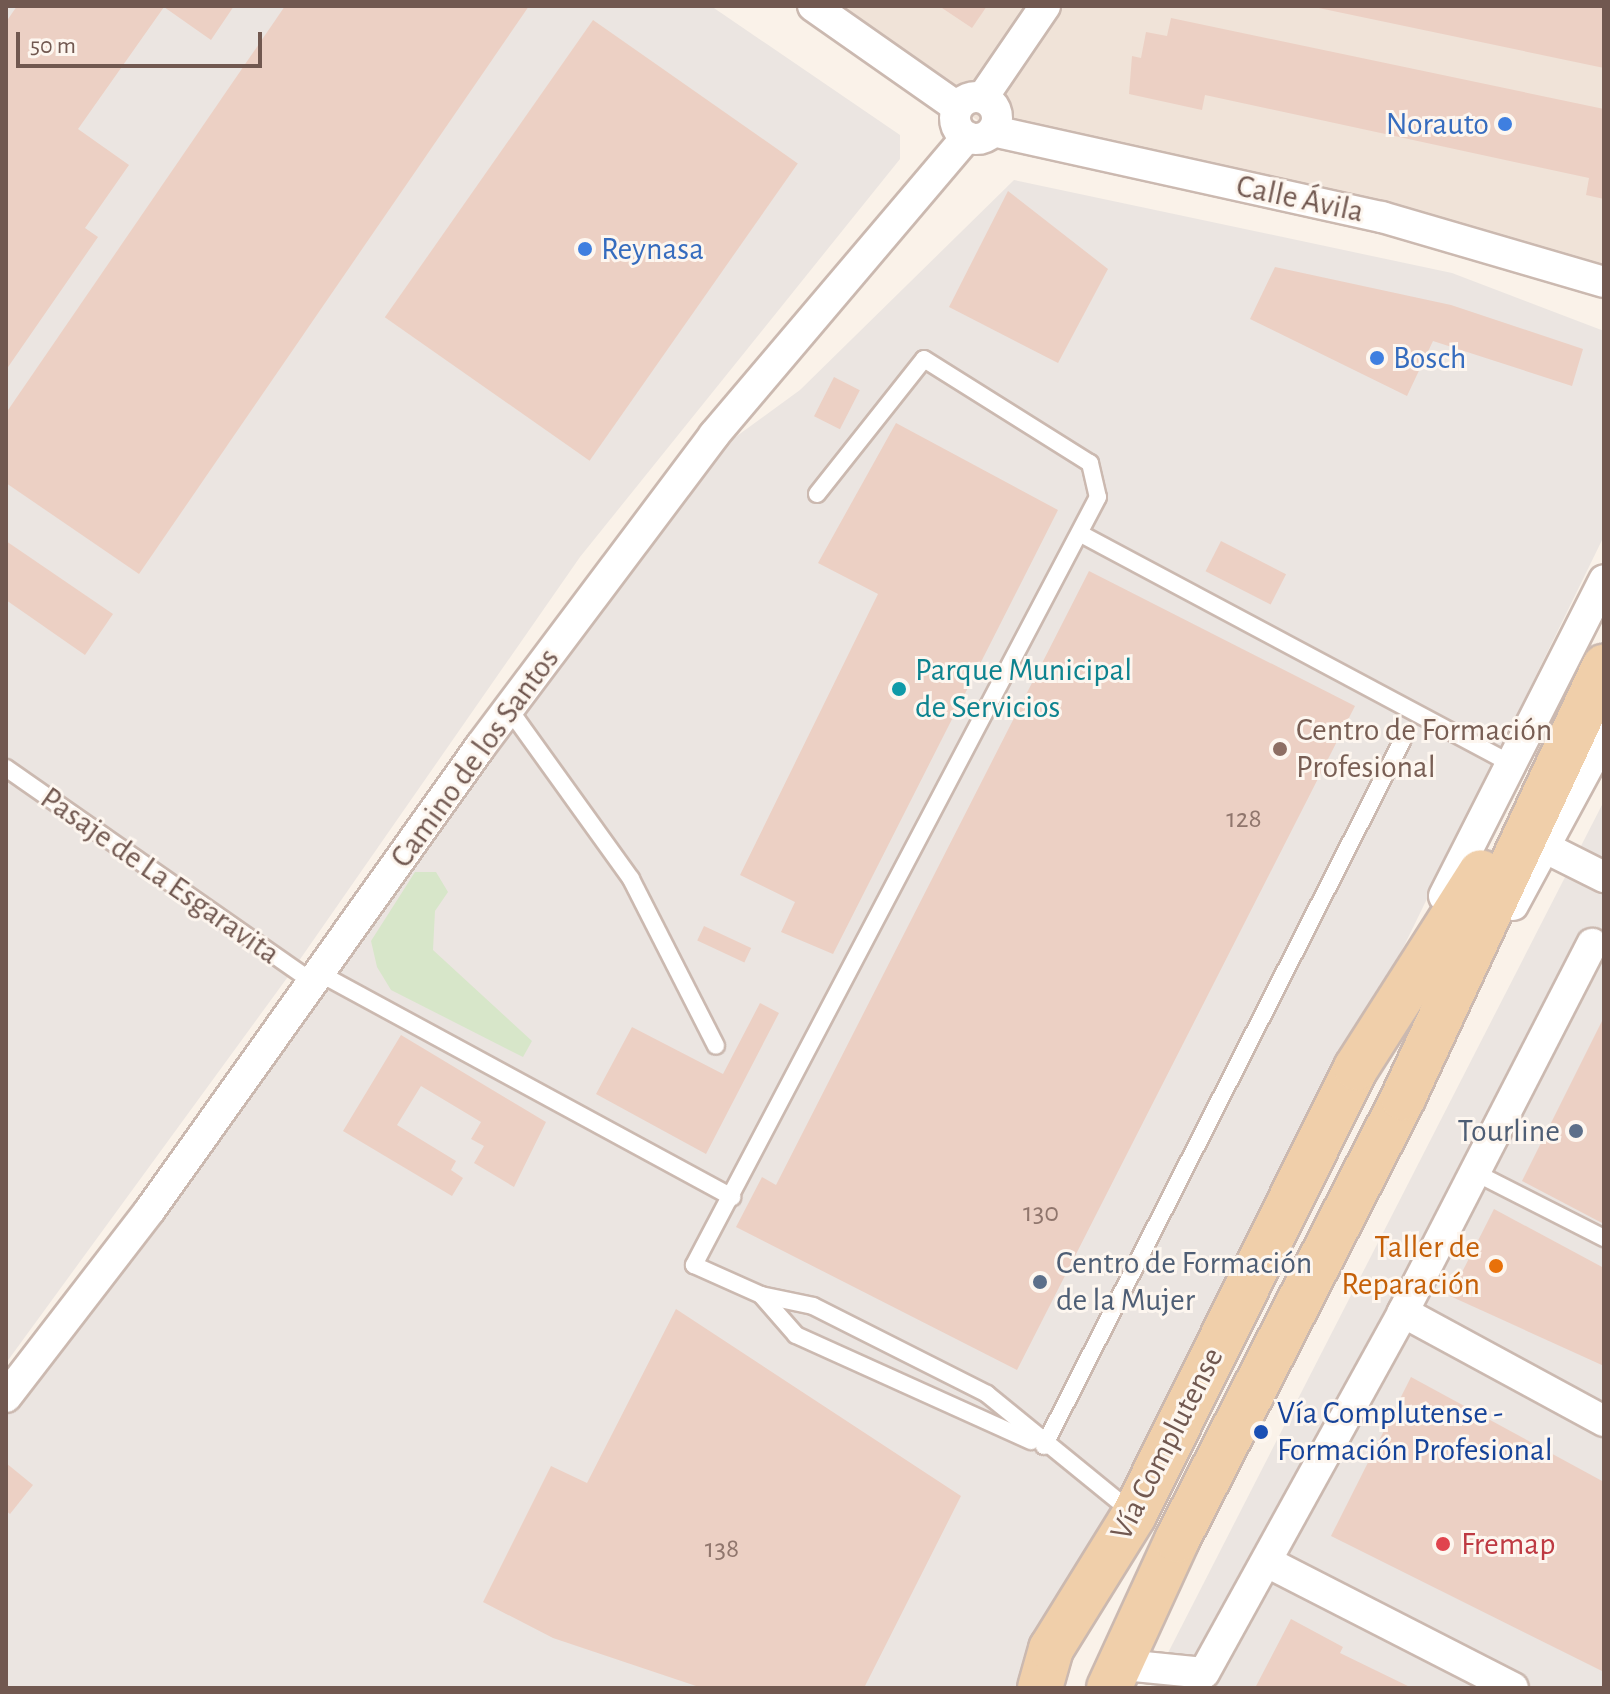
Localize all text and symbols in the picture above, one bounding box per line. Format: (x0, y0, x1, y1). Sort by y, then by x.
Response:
scale bar (20, 16, 266, 66)
text: 50 m (30, 34, 76, 58)
place label: Norauto (1386, 105, 1489, 143)
marker: Norauto (1496, 115, 1514, 133)
street label: Calle Ávila (1233, 167, 1367, 231)
place label: Reynasa (601, 230, 704, 268)
marker: Reynasa (576, 240, 594, 258)
place label: Bosch (1393, 339, 1466, 377)
marker: Bosch (1368, 349, 1386, 367)
street label: Camino de los Santos (382, 641, 568, 875)
place label: Parque Municipal de Servicios (915, 652, 1132, 727)
marker: Parque Municipal de Servicios (890, 680, 908, 698)
place label: Centro de Formación Profesional (1296, 712, 1552, 787)
marker: Centro de Formación Profesional (1271, 740, 1289, 758)
street label: Pasaje de La Esgaravita (33, 779, 287, 973)
house number: 128 (1226, 802, 1262, 836)
place label: Tourline (1457, 1112, 1560, 1150)
marker: Tourline (1567, 1122, 1585, 1140)
house number: 130 (1023, 1196, 1059, 1230)
place label: Taller de Reparación (1341, 1229, 1480, 1304)
place label: Centro de Formación de la Mujer (1056, 1245, 1312, 1320)
marker: Taller de Reparación (1487, 1257, 1505, 1275)
marker: Centro de Formación de la Mujer (1031, 1273, 1049, 1291)
street label: Vía Complutense (1102, 1341, 1232, 1547)
place label: Vía Complutense - Formación Profesional (1277, 1395, 1553, 1470)
marker: Vía Complutense - Formación Profesional (1252, 1423, 1270, 1441)
place label: Fremap (1461, 1525, 1555, 1563)
house number: 138 (705, 1532, 739, 1566)
marker: Fremap (1432, 1533, 1454, 1555)

